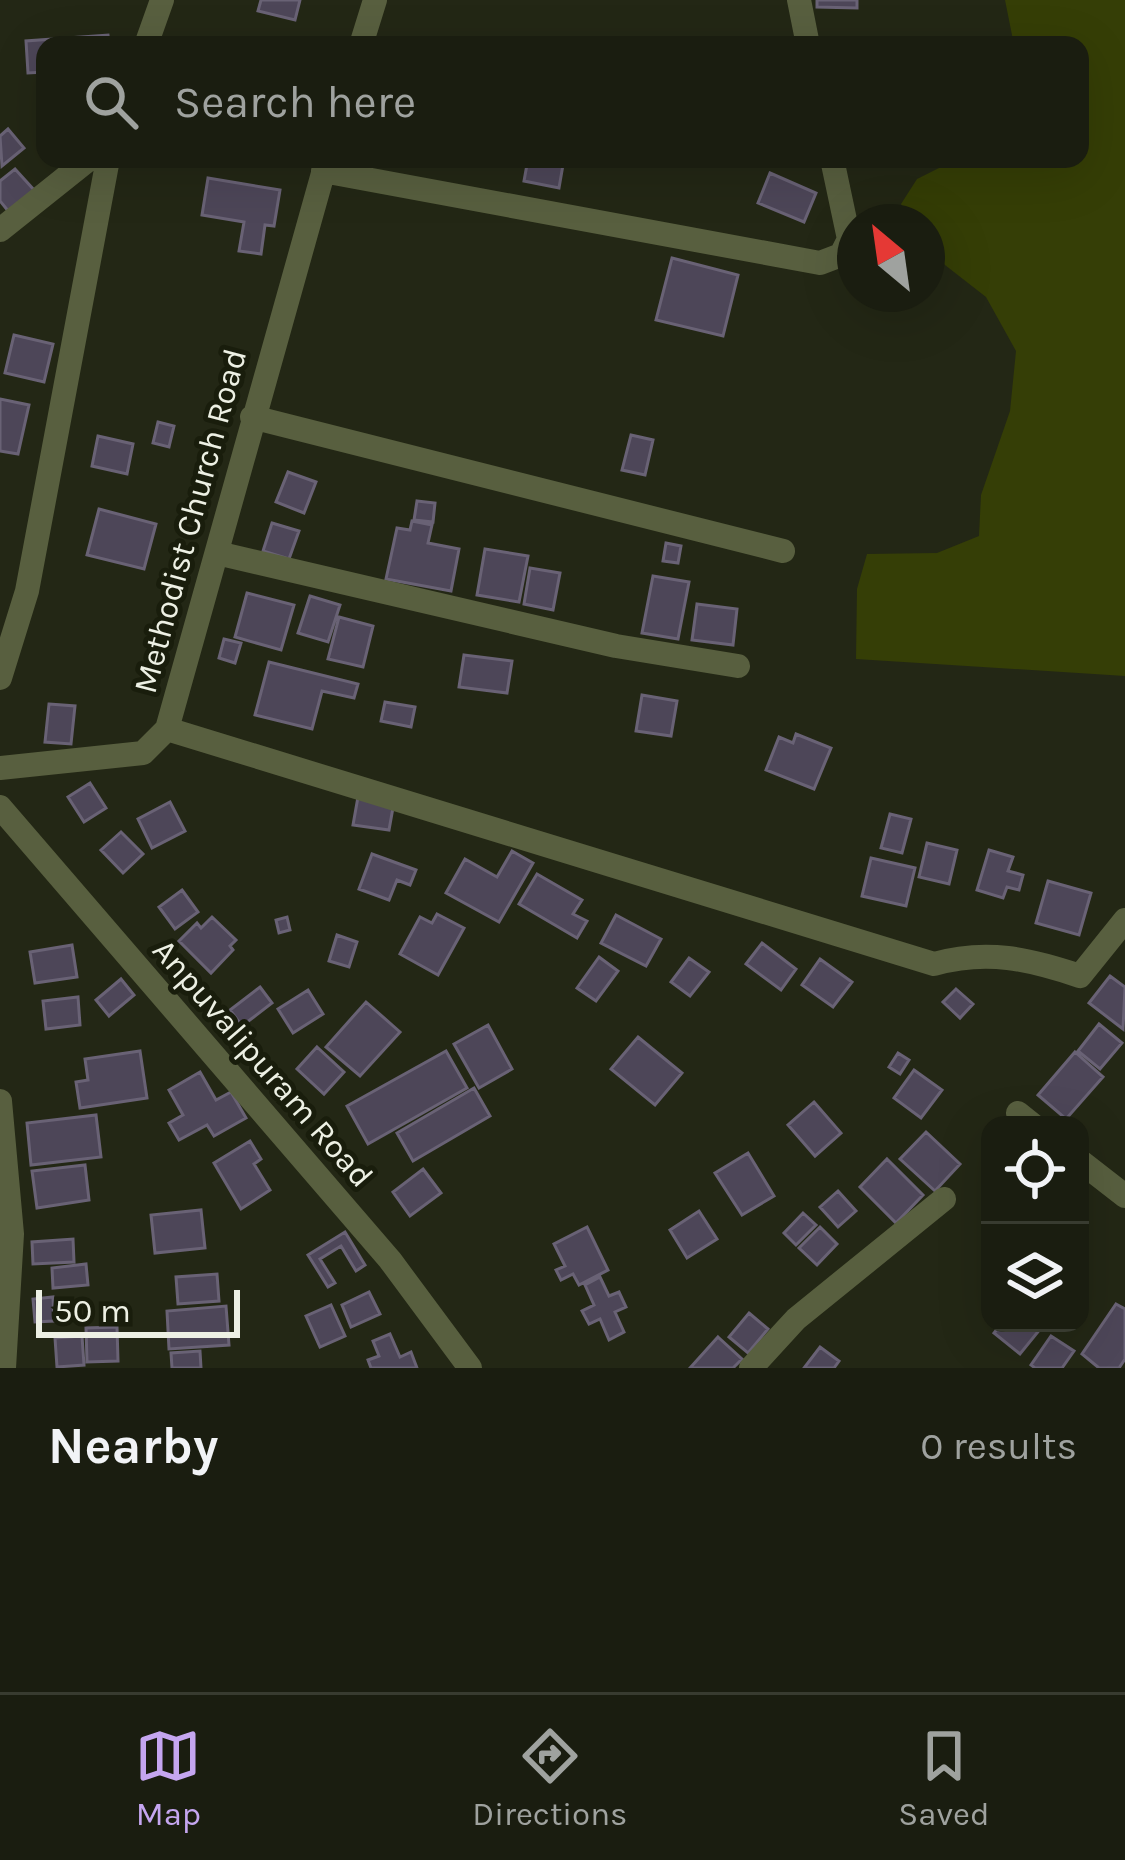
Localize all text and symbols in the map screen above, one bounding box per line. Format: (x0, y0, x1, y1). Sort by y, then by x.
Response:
search box (36, 36, 1089, 168)
icon: search (78, 69, 144, 135)
text: Search here (174, 76, 416, 128)
north arrow (837, 204, 945, 312)
street label: Methodist Church Road (126, 345, 254, 697)
street label: Anpuvalipuram Road (145, 931, 381, 1195)
map controls (981, 1116, 1089, 1332)
button: locate (981, 1116, 1089, 1224)
button: layers (981, 1224, 1089, 1332)
scale bar (36, 1284, 240, 1337)
text: 50 m (54, 1292, 131, 1330)
text: Nearby (48, 1416, 218, 1476)
text: 0 results (920, 1423, 1077, 1469)
tab: Map (135, 1723, 201, 1833)
tab: Directions (472, 1723, 627, 1833)
tab: Saved (898, 1723, 990, 1833)

